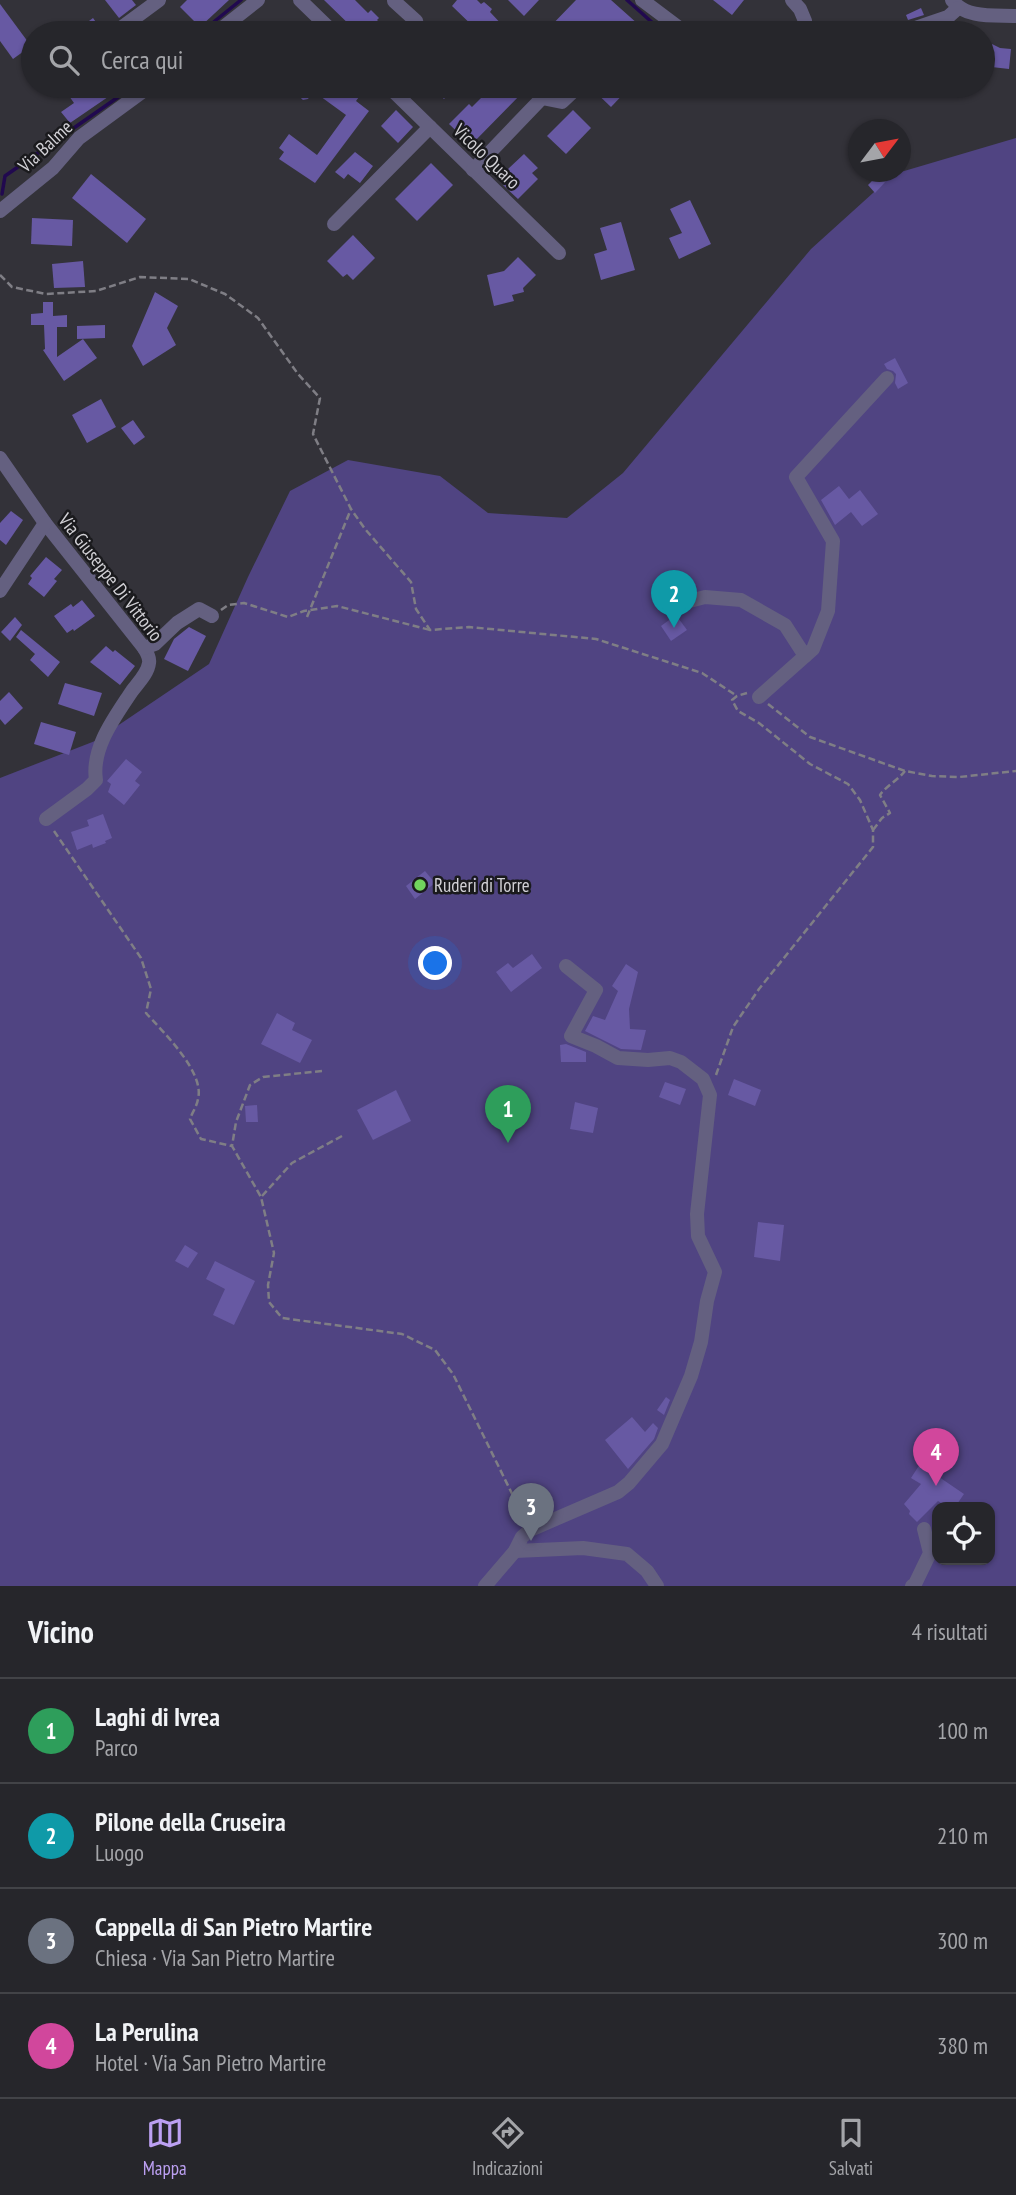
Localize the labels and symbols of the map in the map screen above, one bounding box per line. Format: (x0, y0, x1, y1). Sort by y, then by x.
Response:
street label: Via Balme (12, 115, 77, 178)
street label: Vicolo Quaro (448, 118, 526, 194)
north arrow (848, 119, 911, 182)
street label: Via Giuseppe Di Vittorio (53, 508, 168, 646)
pin: 2 (651, 570, 697, 628)
place label: Ruderi di Torre (434, 873, 530, 897)
marker: Ruderi di Torre (412, 877, 428, 893)
your location (418, 946, 452, 980)
pin: 1 (485, 1085, 531, 1143)
pin: 4 (913, 1428, 959, 1486)
pin: 3 (508, 1483, 554, 1541)

